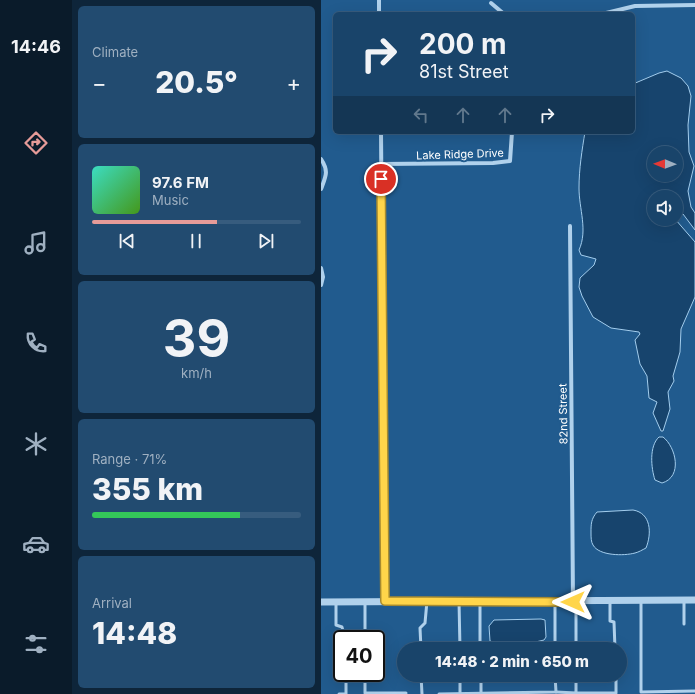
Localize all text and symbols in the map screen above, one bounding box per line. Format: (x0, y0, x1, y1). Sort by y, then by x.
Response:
text: 200 m (419, 27, 507, 61)
icon: right (353, 28, 405, 80)
text: 14:46 (11, 36, 61, 57)
text: Climate (92, 44, 138, 60)
text: 81st Street (419, 61, 509, 82)
text: 20.5° (155, 64, 238, 100)
text: − (92, 70, 107, 96)
text: + (286, 70, 301, 96)
icon: left (410, 104, 432, 126)
icon: ahead (452, 104, 474, 126)
icon: ahead (494, 104, 516, 126)
icon: right (536, 104, 558, 126)
icon: directions (22, 129, 50, 157)
street label: Lake Ridge Drive (416, 145, 504, 163)
north arrow (647, 146, 683, 182)
map controls (647, 146, 683, 226)
pin (364, 162, 398, 196)
icon: arrive (370, 168, 392, 190)
text: 97.6 FM (152, 173, 209, 192)
button: sound (647, 190, 683, 226)
text: Music (152, 192, 189, 208)
icon: music (22, 229, 50, 257)
icon: previous (116, 230, 138, 252)
icon: pause (185, 230, 207, 252)
icon: next (255, 230, 277, 252)
text: 39 (163, 307, 230, 370)
icon: phone (22, 329, 50, 357)
text: km/h (181, 365, 212, 381)
street label: 82nd Street (555, 383, 571, 445)
icon: climate (22, 430, 50, 458)
text: Range · 71% (92, 451, 167, 467)
text: 355 km (92, 471, 203, 507)
icon: car (22, 530, 50, 558)
position arrow (552, 581, 594, 623)
text: Arrival (92, 595, 132, 611)
text: 14:48 (92, 615, 177, 651)
icon: filters (22, 630, 50, 658)
speed limit sign: 40 (333, 630, 385, 682)
text: 14:48 · 2 min · 650 m (435, 652, 589, 671)

